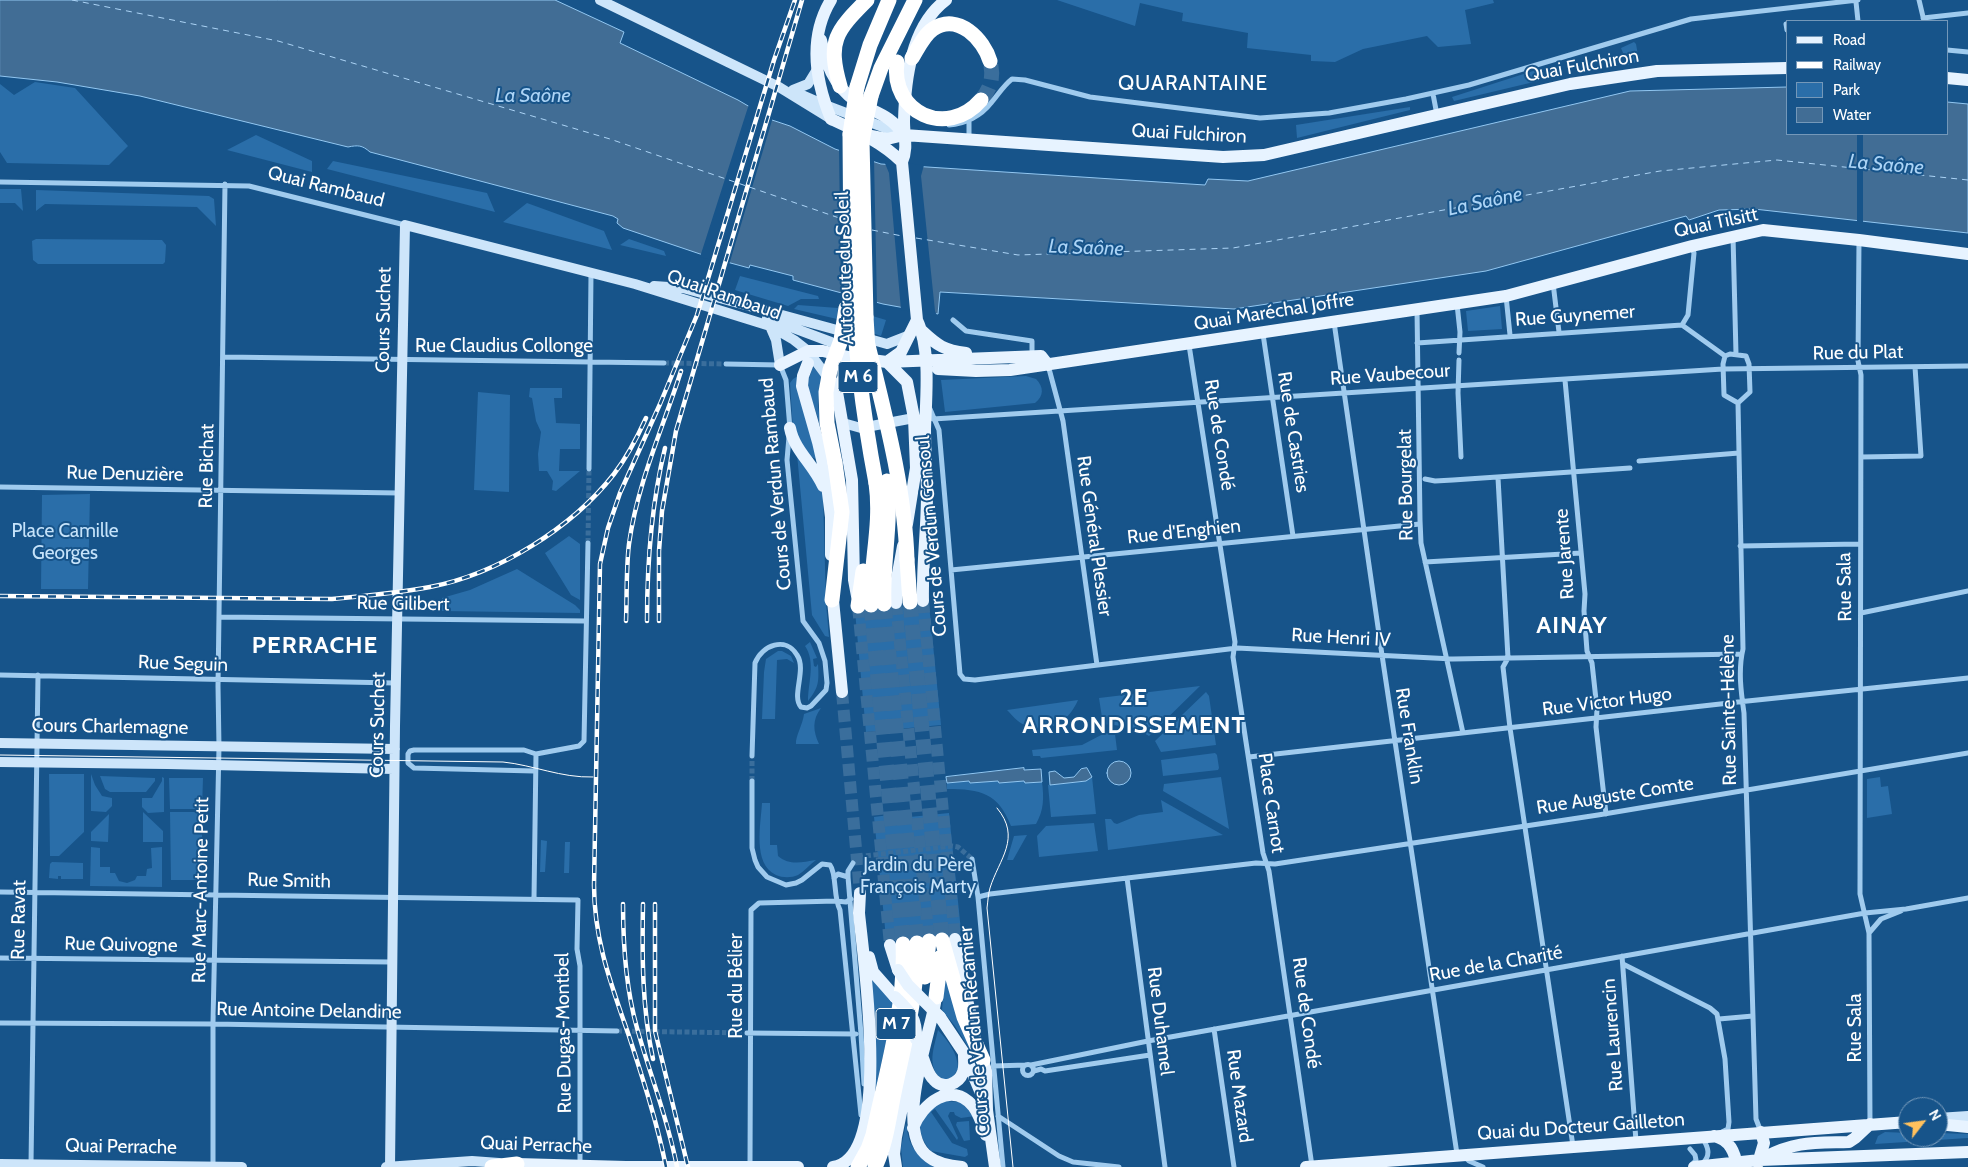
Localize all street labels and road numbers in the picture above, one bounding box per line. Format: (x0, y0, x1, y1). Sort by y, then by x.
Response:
street label: Quai Fulchiron (1523, 45, 1641, 87)
street label: Quai Fulchiron (1131, 120, 1247, 148)
street label: Quai Rambaud (265, 162, 387, 212)
street label: Autoroute du Soleil (831, 191, 859, 345)
street label: Quai Tilsitt (1672, 203, 1760, 243)
street label: Quai Rambaud (664, 265, 784, 325)
street label: Cours Suchet (372, 267, 396, 373)
street label: Quai Maréchal Joffre (1192, 288, 1356, 336)
street label: Rue Guynemer (1514, 300, 1636, 332)
street label: Rue Claudius Collonge (415, 335, 593, 357)
street label: Rue du Plat (1813, 341, 1903, 365)
street label: Rue Vaubecour (1329, 359, 1451, 391)
road number: M 6 (838, 362, 878, 392)
street label: Rue de Castries (1272, 370, 1314, 494)
street label: Cours de Verdun Rambaud (755, 377, 797, 591)
street label: Rue de Condé (1199, 378, 1239, 492)
street label: Rue Bichat (195, 423, 219, 509)
street label: Rue Bourgelat (1394, 429, 1418, 541)
street label: Cours de Verdun Gensoul (912, 435, 952, 637)
street label: Rue Général Plessier (1071, 454, 1117, 618)
street label: Rue Denuzière (66, 462, 184, 486)
street label: Rue Jarente (1550, 508, 1580, 600)
street label: Rue d'Enghien (1126, 515, 1242, 549)
street label: Rue Sala (1833, 552, 1857, 622)
street label: Rue Gilibert (356, 592, 450, 616)
street label: Rue Henri IV (1291, 624, 1391, 652)
street label: Rue Sainte-Hélène (1716, 634, 1742, 786)
street label: Rue Seguin (138, 651, 228, 677)
street label: Cours Suchet (366, 672, 390, 778)
street label: Rue Victor Hugo (1541, 683, 1673, 721)
street label: Rue Franklin (1390, 686, 1428, 786)
street label: Cours Charlemagne (31, 714, 189, 740)
street label: Place Carnot (1253, 751, 1289, 855)
street label: Rue Auguste Comte (1535, 772, 1695, 820)
street label: Rue Marc-Antoine Petit (188, 797, 214, 983)
street label: Rue Smith (247, 869, 331, 893)
street label: Rue Ravat (7, 880, 31, 960)
street label: Cours de Verdun Récamier (954, 925, 996, 1137)
street label: Rue Quivogne (64, 933, 178, 957)
street label: Rue du Bélier (725, 933, 747, 1039)
street label: Rue de la Charité (1428, 941, 1564, 987)
street label: Rue Dugas-Montbel (551, 953, 577, 1113)
street label: Rue de Condé (1287, 956, 1325, 1070)
street label: Rue Duhamel (1142, 965, 1178, 1077)
street label: Rue Laurencin (1598, 978, 1628, 1092)
street label: Rue Sala (1844, 993, 1866, 1063)
street label: Rue Antoine Delandine (216, 998, 402, 1024)
road number: M 7 (876, 1009, 916, 1040)
street label: Rue Mazard (1221, 1048, 1257, 1144)
street label: Quai du Docteur Gailleton (1477, 1108, 1685, 1146)
street label: Quai Perrache (480, 1132, 592, 1158)
street label: Quai Perrache (65, 1135, 177, 1159)

